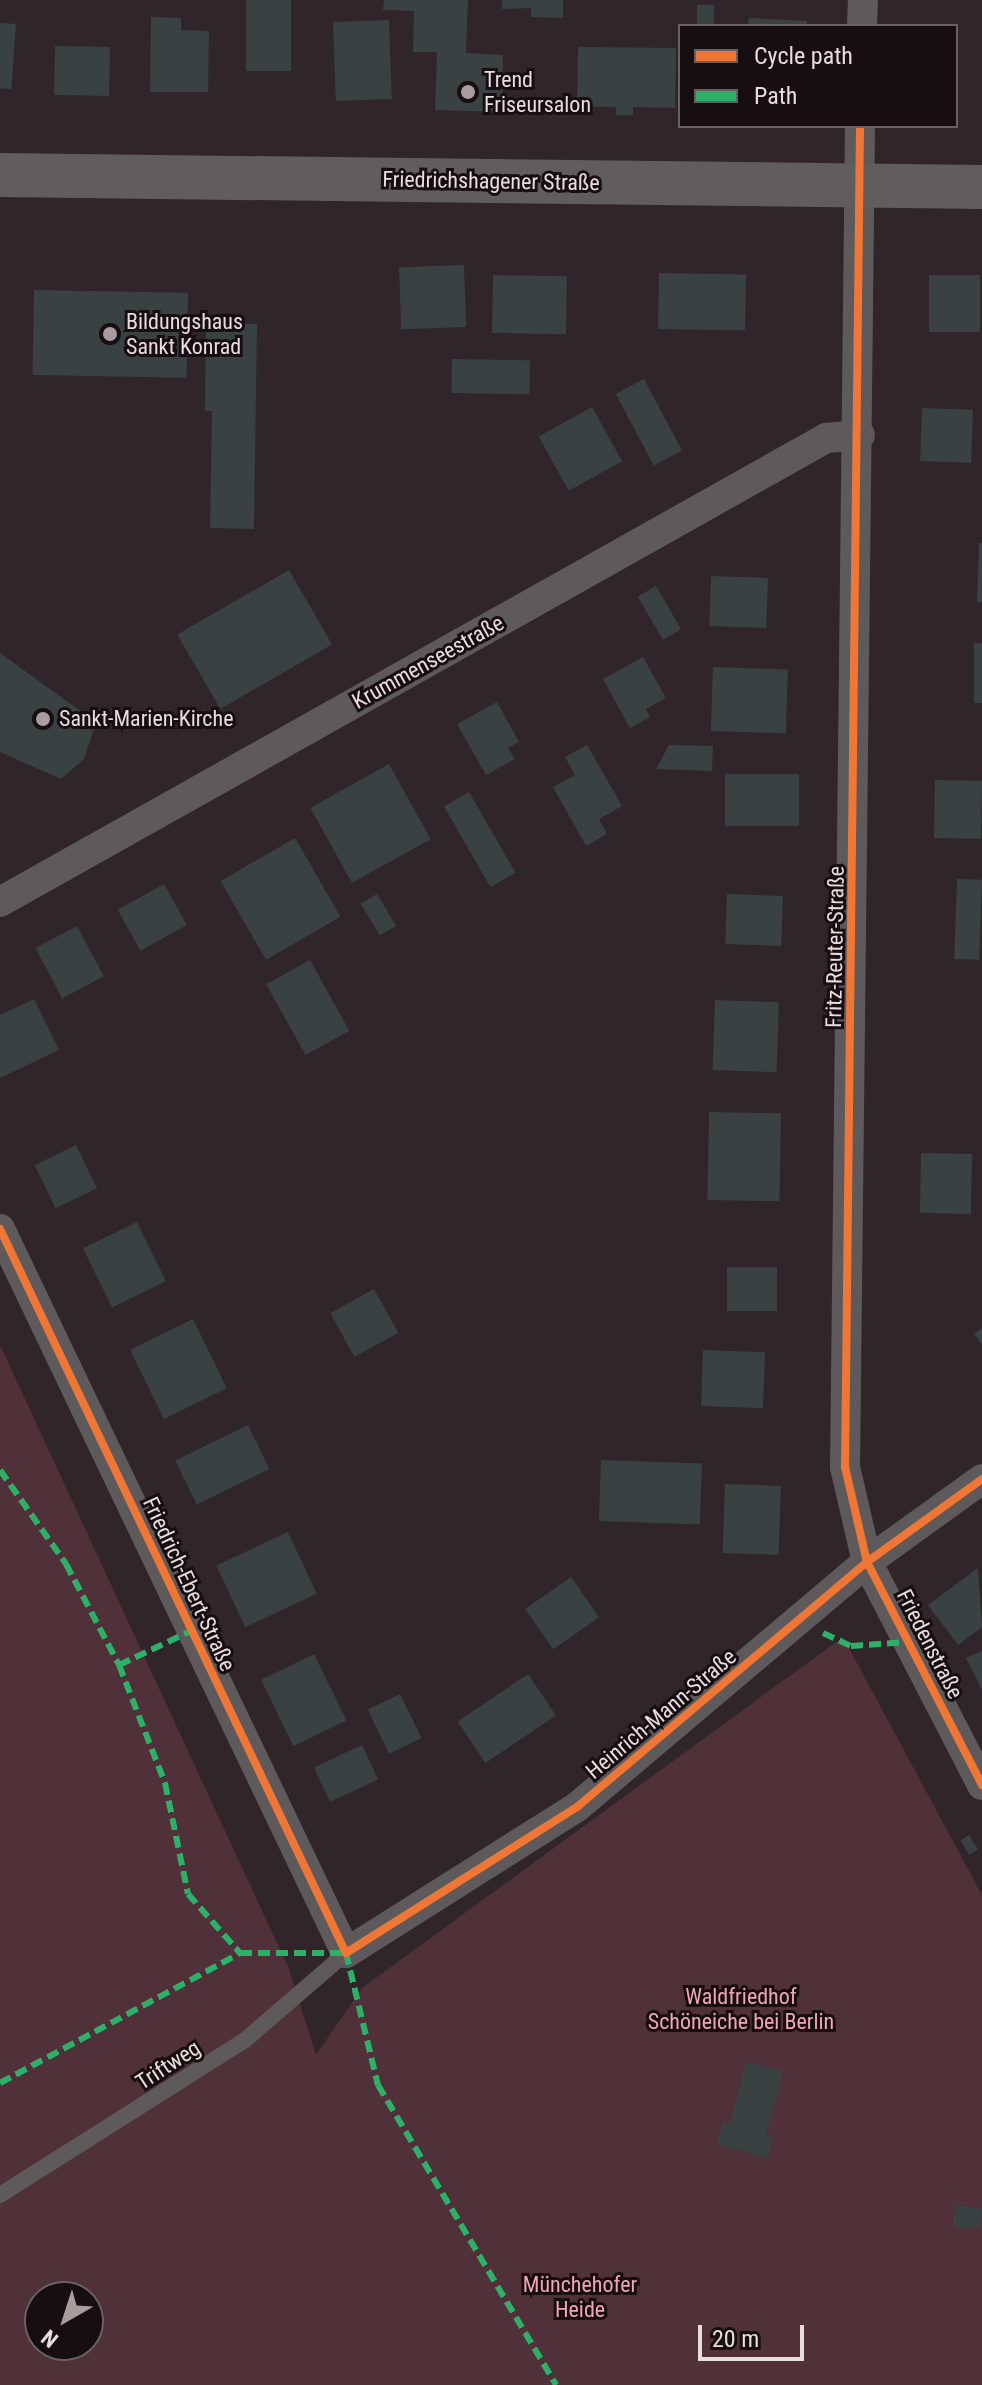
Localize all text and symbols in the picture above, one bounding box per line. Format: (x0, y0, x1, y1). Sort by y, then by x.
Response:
legend (678, 24, 958, 128)
text: Cycle path (754, 42, 853, 70)
place label: Trend Friseursalon (484, 66, 591, 118)
text: Path (754, 82, 797, 110)
marker: Trend Friseursalon (459, 83, 477, 101)
street label: Friedrichshagener Straße (382, 166, 600, 196)
place label: Bildungshaus Sankt Konrad (126, 308, 243, 360)
marker: Bildungshaus Sankt Konrad (101, 325, 119, 343)
street label: Krummenseestraße (348, 609, 508, 715)
place label: Sankt-Marien-Kirche (59, 706, 233, 732)
marker: Sankt-Marien-Kirche (34, 710, 52, 728)
street label: Fritz-Reuter-Straße (820, 866, 850, 1028)
street label: Friedrich-Ebert-Straße (137, 1493, 241, 1675)
street label: Friedenstraße (891, 1585, 969, 1703)
street label: Heinrich-Mann-Straße (580, 1643, 742, 1785)
park label: Waldfriedhof Schöneiche bei Berlin (648, 1983, 834, 2034)
street label: Triftweg (131, 2035, 205, 2095)
park label: Münchehofer Heide (523, 2271, 637, 2322)
north arrow (24, 2281, 104, 2361)
scale bar (702, 2309, 808, 2359)
text: N (37, 2325, 63, 2352)
text: 20 m (712, 2325, 759, 2353)

